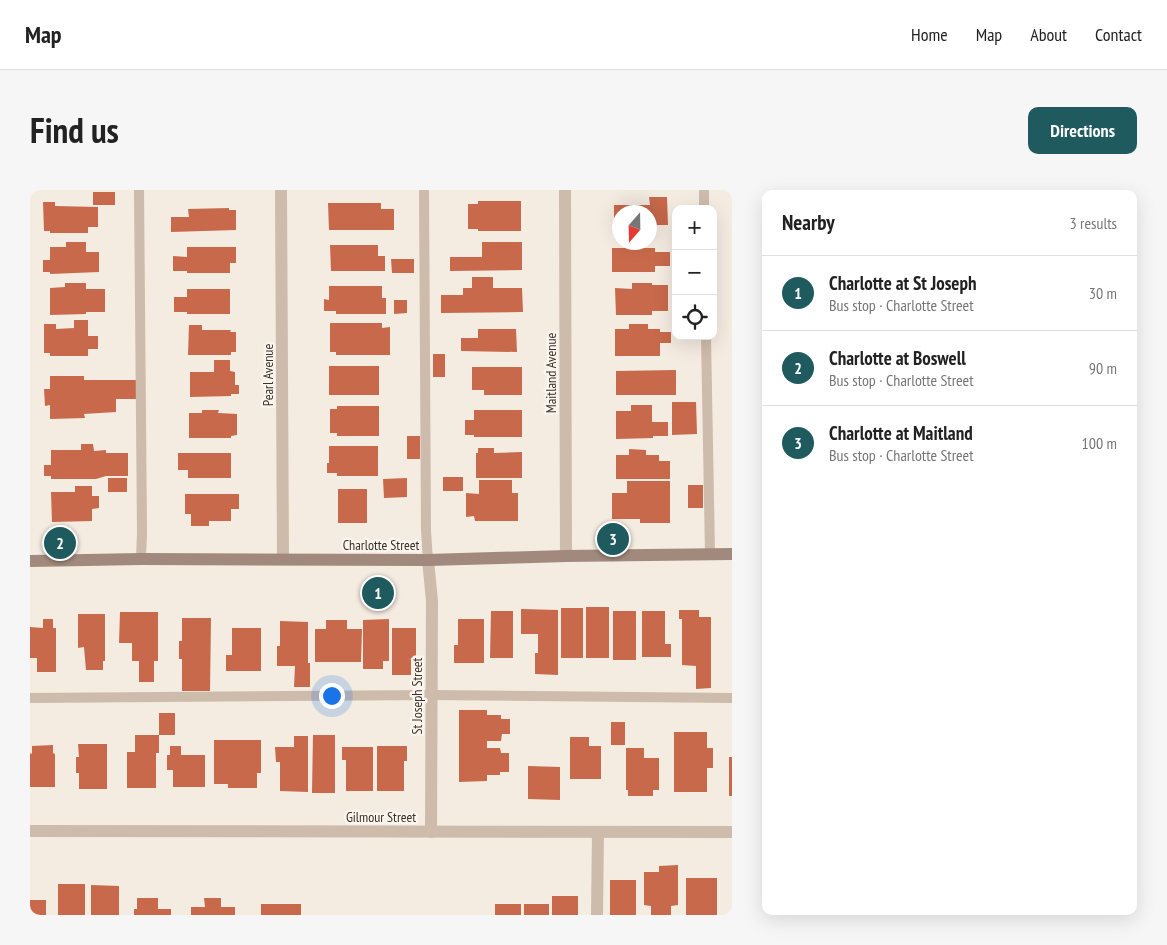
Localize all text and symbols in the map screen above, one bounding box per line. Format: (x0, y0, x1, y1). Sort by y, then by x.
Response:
text: Map (25, 19, 62, 50)
text: Home (911, 23, 948, 46)
text: Map (976, 23, 1002, 46)
text: About (1030, 23, 1067, 46)
text: Contact (1095, 23, 1142, 46)
text: Find us (30, 107, 119, 153)
button: Directions (1028, 107, 1137, 154)
north arrow (612, 205, 657, 250)
map controls (672, 205, 717, 340)
button: + (672, 205, 717, 250)
text: Nearby (782, 209, 835, 236)
text: 3 results (1070, 213, 1117, 233)
button: − (672, 250, 717, 295)
text: Charlotte at St Joseph (829, 271, 976, 295)
text: 1 (794, 283, 802, 303)
text: 30 m (1089, 283, 1117, 303)
button: locate (672, 295, 717, 340)
text: Bus stop · Charlotte Street (829, 295, 974, 315)
street label: Maitland Avenue (542, 333, 560, 413)
street label: Pearl Avenue (259, 344, 277, 406)
text: Charlotte at Boswell (829, 346, 966, 370)
text: 2 (794, 358, 802, 378)
text: 90 m (1089, 358, 1117, 378)
text: Bus stop · Charlotte Street (829, 370, 974, 390)
text: Charlotte at Maitland (829, 421, 973, 445)
text: 3 (794, 433, 802, 453)
text: 100 m (1082, 433, 1117, 453)
text: Bus stop · Charlotte Street (829, 445, 974, 465)
pin: 3 (597, 520, 629, 558)
pin: 2 (44, 524, 76, 562)
street label: Charlotte Street (343, 536, 419, 554)
pin: 1 (362, 574, 394, 612)
street label: St Joseph Street (408, 657, 426, 734)
your location (319, 683, 345, 709)
street label: Gilmour Street (346, 808, 416, 826)

